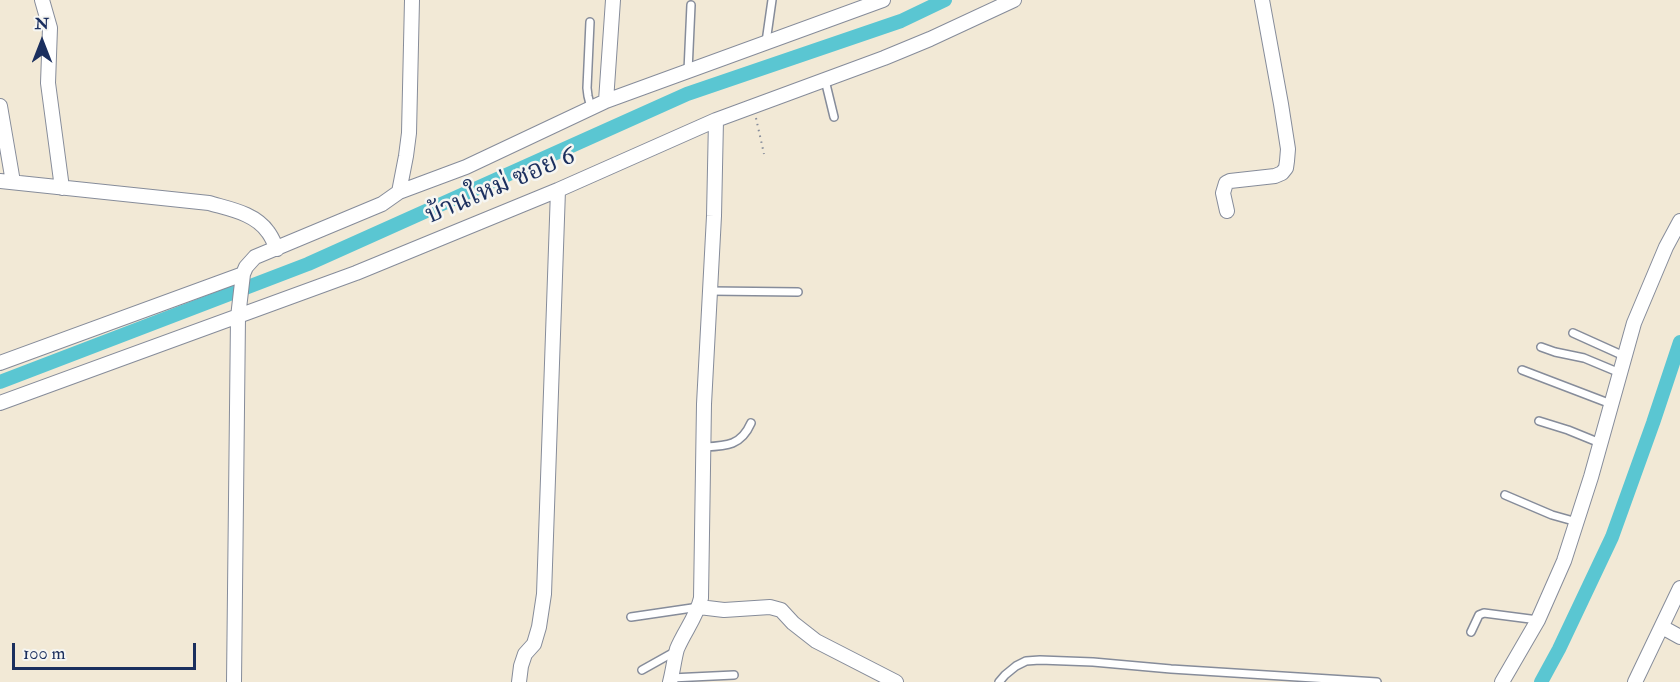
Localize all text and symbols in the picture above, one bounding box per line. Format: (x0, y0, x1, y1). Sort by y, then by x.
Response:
north arrow (12, 12, 72, 72)
text: N (35, 14, 49, 34)
street label: บ้านใหม่ ซอย 6 (422, 142, 580, 232)
scale bar (15, 631, 200, 669)
text: 100 m (23, 642, 66, 665)

